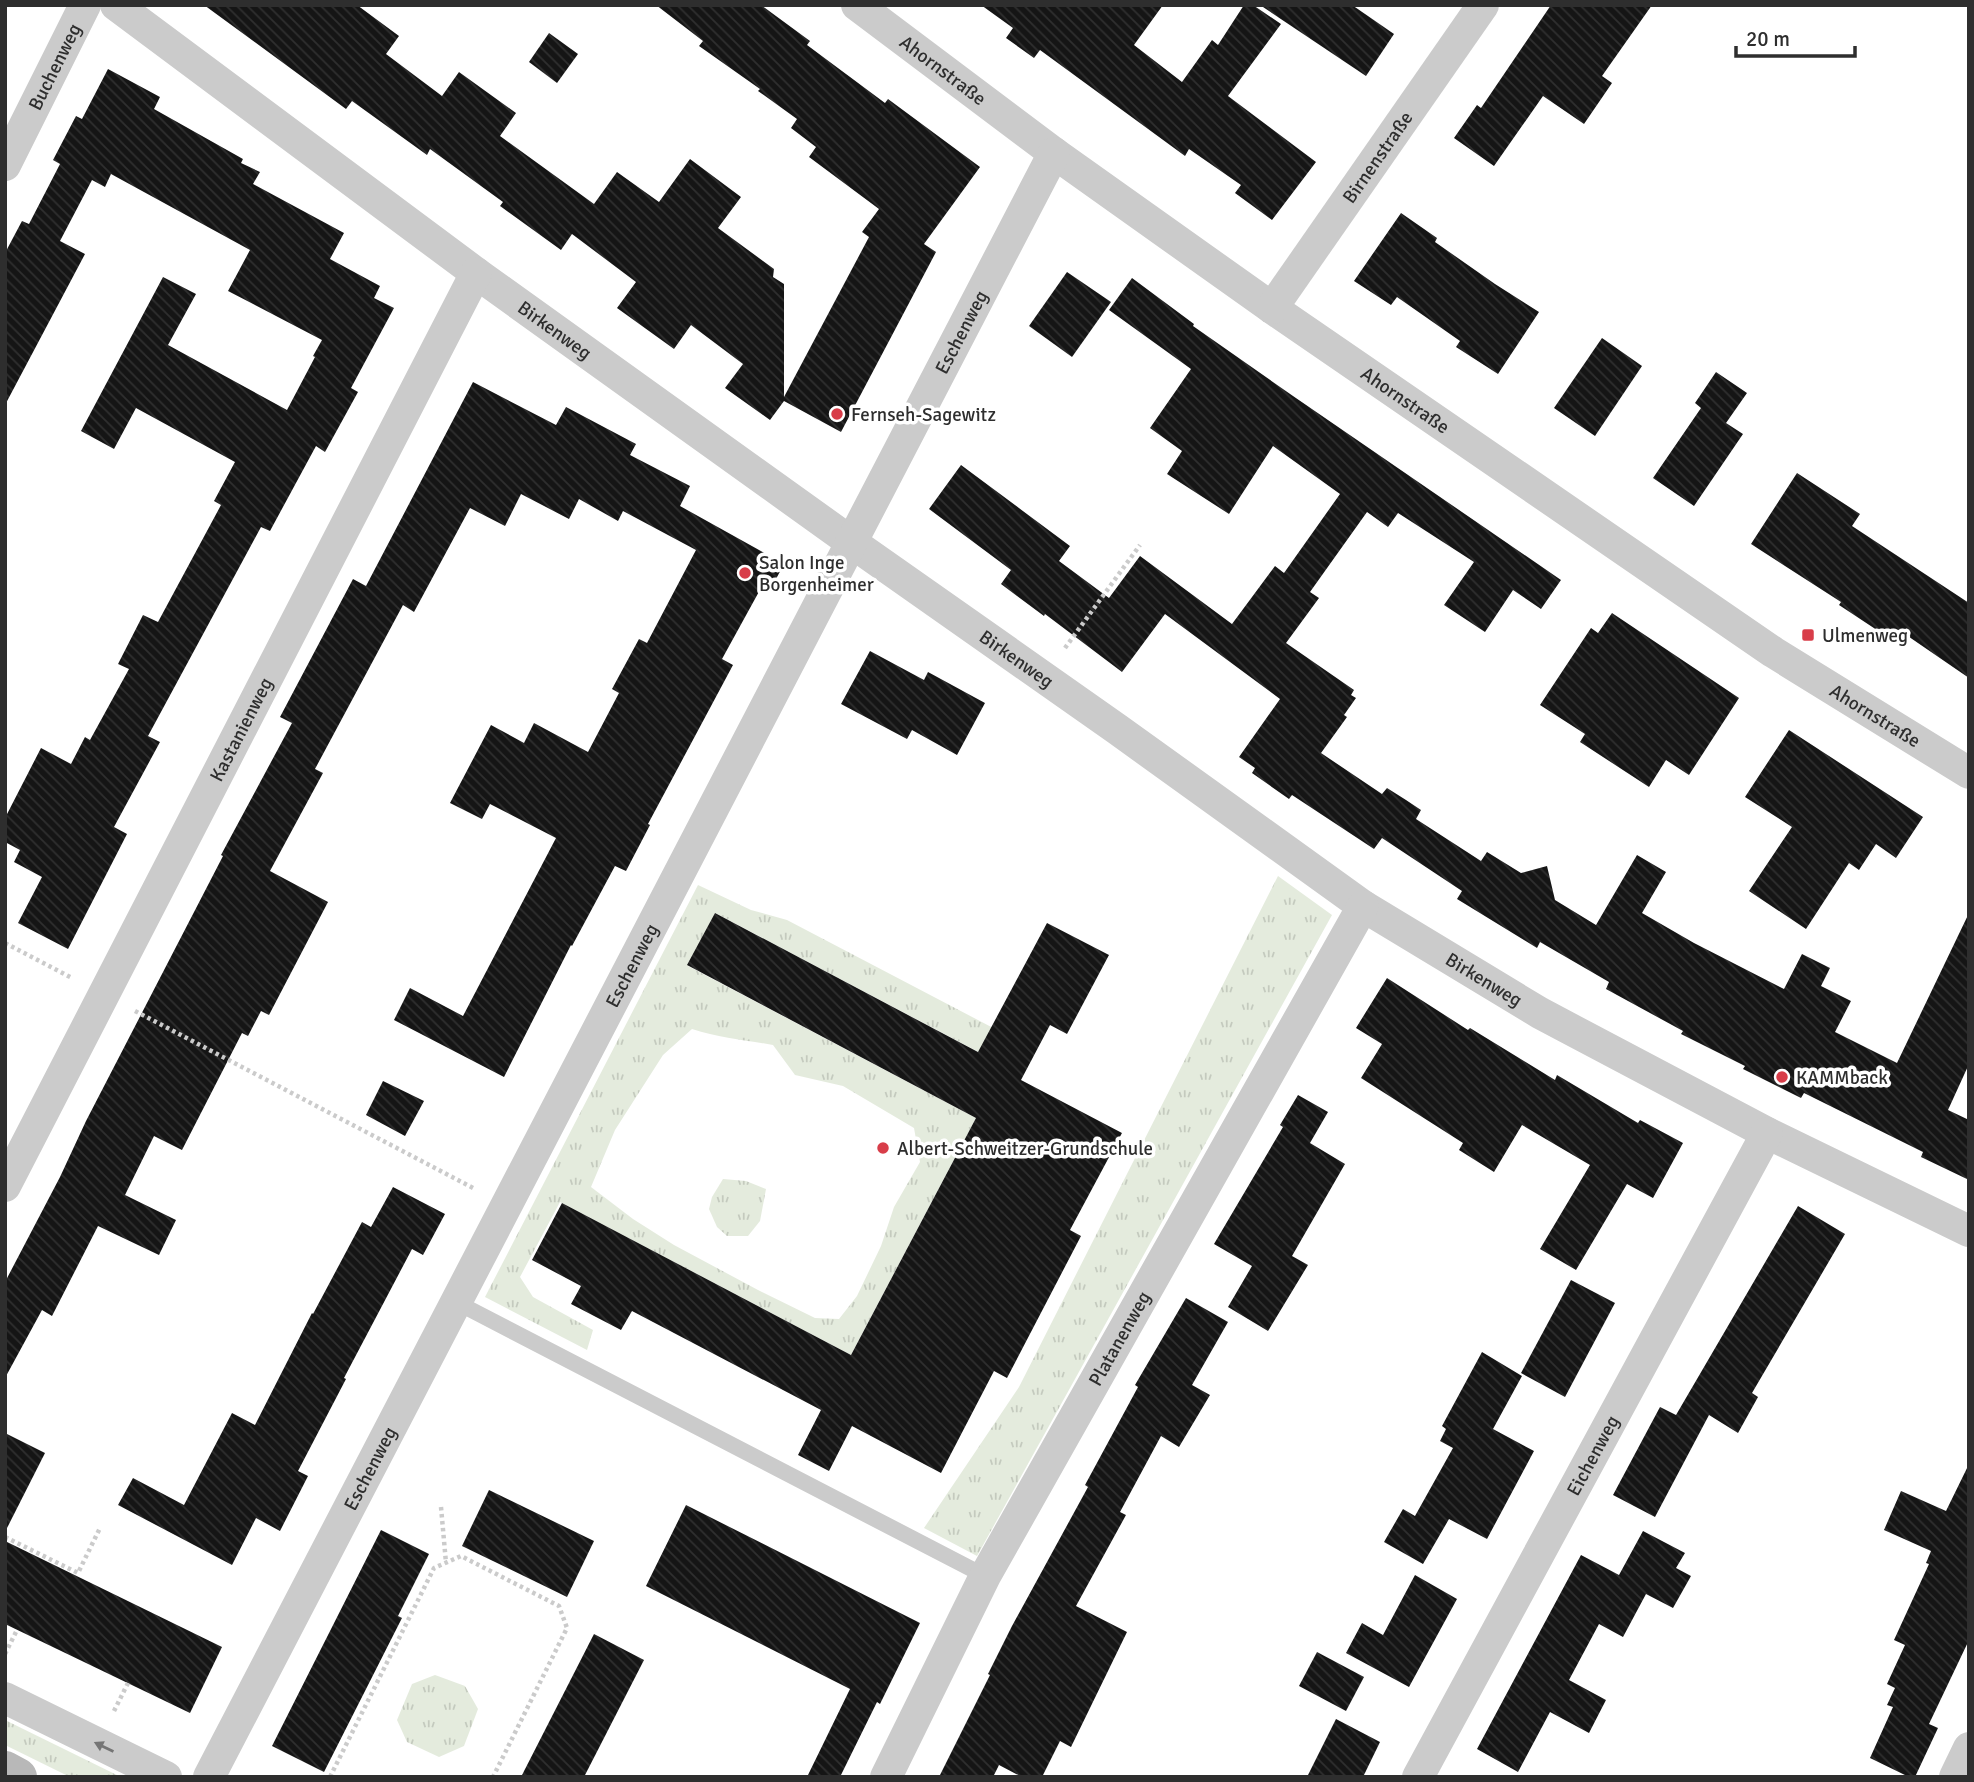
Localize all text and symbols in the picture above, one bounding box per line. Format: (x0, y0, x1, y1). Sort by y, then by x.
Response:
scale bar (1736, 14, 1855, 58)
street label: Buchenweg (23, 20, 87, 114)
text: 20 m (1746, 26, 1790, 52)
street label: Ahornstraße (895, 30, 991, 111)
street label: Birnenstraße (1338, 107, 1418, 208)
street label: Eschenweg (930, 286, 993, 378)
street label: Birkenweg (513, 296, 596, 365)
street label: Ahornstraße (1356, 362, 1454, 439)
place label: Fernseh-Sagewitz (851, 403, 996, 427)
marker: Fernseh-Sagewitz (829, 406, 845, 422)
place label: Salon Inge Borgenheimer (759, 551, 874, 597)
marker: Salon Inge Borgenheimer (737, 565, 753, 581)
place label: Ulmenweg (1822, 624, 1908, 648)
street label: Birkenweg (974, 625, 1058, 694)
marker: Ulmenweg (1800, 627, 1816, 643)
street label: Kastanienweg (205, 674, 278, 786)
street label: Ahornstraße (1825, 679, 1925, 753)
street label: Eschenweg (601, 920, 664, 1012)
street label: Birkenweg (1441, 948, 1526, 1012)
place label: KAMMback (1796, 1066, 1888, 1090)
marker: KAMMback (1774, 1069, 1790, 1085)
place label: Albert-Schweitzer-Grundschule (897, 1137, 1153, 1161)
marker: Albert-Schweitzer-Grundschule (875, 1140, 891, 1156)
street label: Platanenweg (1084, 1287, 1156, 1390)
street label: Eichenweg (1562, 1411, 1625, 1500)
street label: Eschenweg (339, 1423, 402, 1515)
one-way arrow (94, 1741, 114, 1752)

